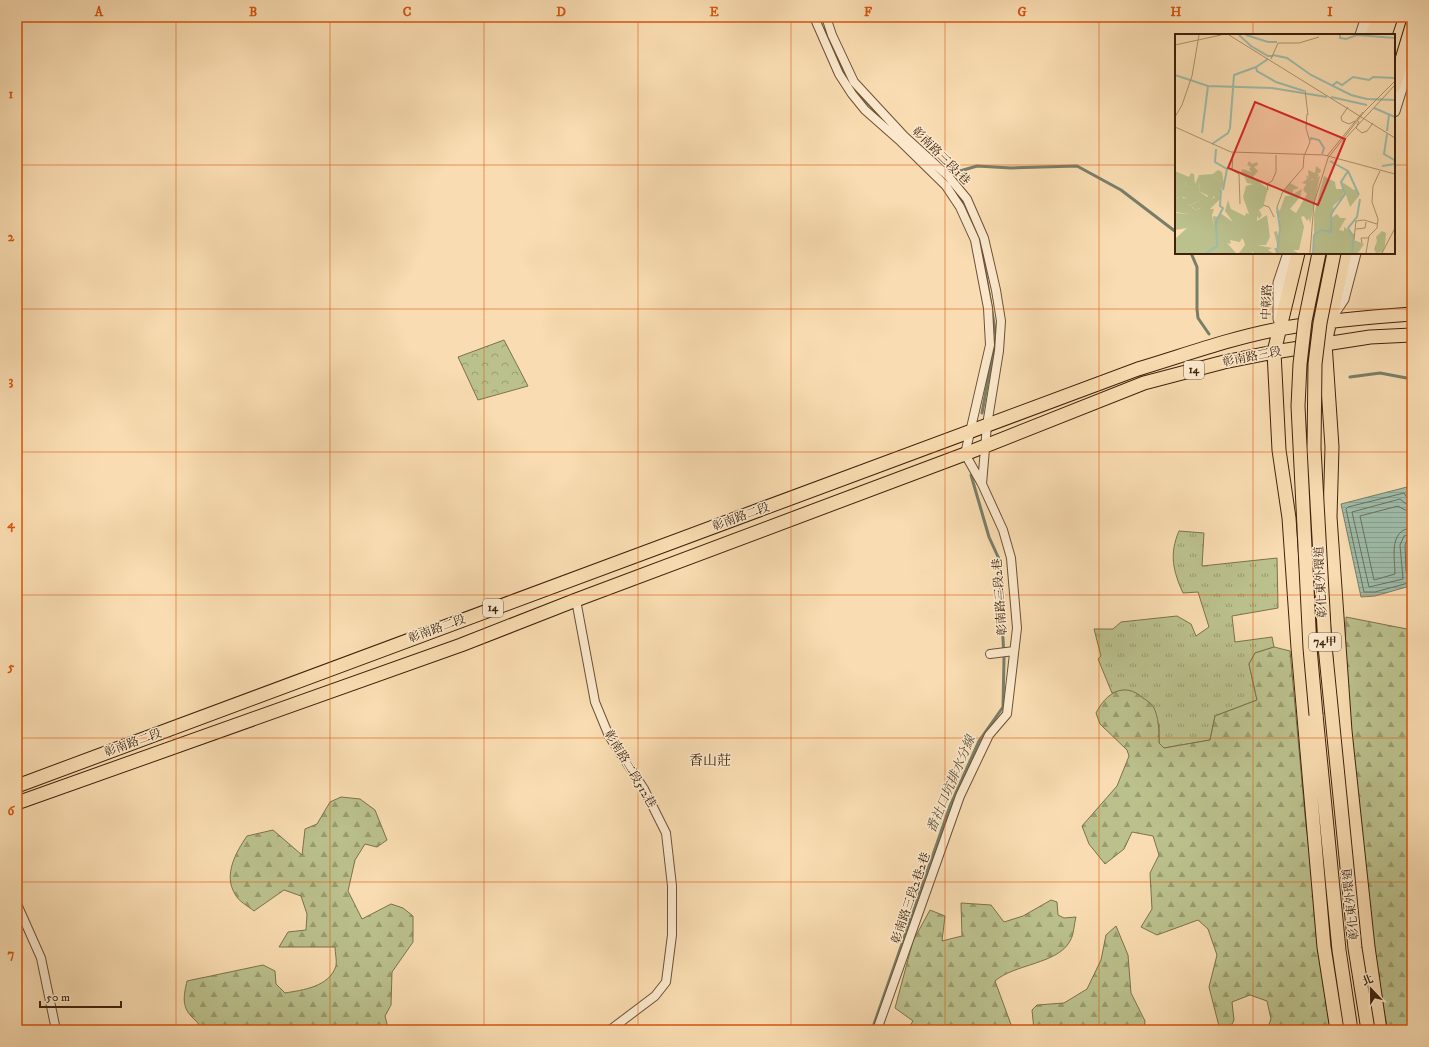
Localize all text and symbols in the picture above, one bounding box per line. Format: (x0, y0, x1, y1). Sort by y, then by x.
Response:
text: A (94, 4, 104, 20)
text: B (249, 4, 257, 20)
text: C (403, 4, 412, 20)
text: D (556, 4, 566, 20)
text: E (709, 4, 719, 20)
text: F (864, 4, 873, 20)
text: G (1017, 4, 1027, 20)
text: H (1171, 4, 1182, 20)
text: I (1327, 4, 1333, 20)
inset map (1175, 34, 1395, 254)
text: 1 (9, 86, 14, 102)
street label: 彰南路三段1巷 (909, 124, 973, 188)
text: 2 (8, 229, 15, 245)
street label: 中彰路 (1259, 284, 1275, 320)
street label: 彰南路三段 (1221, 344, 1283, 370)
road number: 14 (1184, 361, 1204, 379)
text: 3 (9, 373, 14, 389)
street label: 彰南路二段 (710, 500, 772, 534)
text: 4 (6, 516, 15, 533)
street label: 彰化東外環道 (1312, 546, 1330, 618)
street label: 彰南路三段2巷 (990, 558, 1010, 636)
road number: 14 (483, 599, 503, 617)
street label: 彰南路二段 (406, 612, 468, 646)
road number: 74甲 (1309, 633, 1341, 651)
text: 5 (7, 659, 15, 675)
street label: 彰南路二段 (102, 726, 164, 760)
street label: 彰南路二段512巷 (601, 727, 659, 811)
water label: 番社口坑排水分線 (923, 731, 979, 835)
district label: 香山莊 (689, 752, 731, 770)
text: 6 (8, 803, 16, 819)
street label: 彰南路三段2巷2巷 (888, 850, 934, 946)
street label: 彰化東外環道 (1340, 867, 1362, 941)
text: 7 (8, 946, 15, 962)
north arrow (1351, 969, 1391, 1009)
text: 北 (1360, 972, 1375, 989)
scale bar (40, 983, 121, 1009)
text: 50 m (46, 990, 70, 1005)

